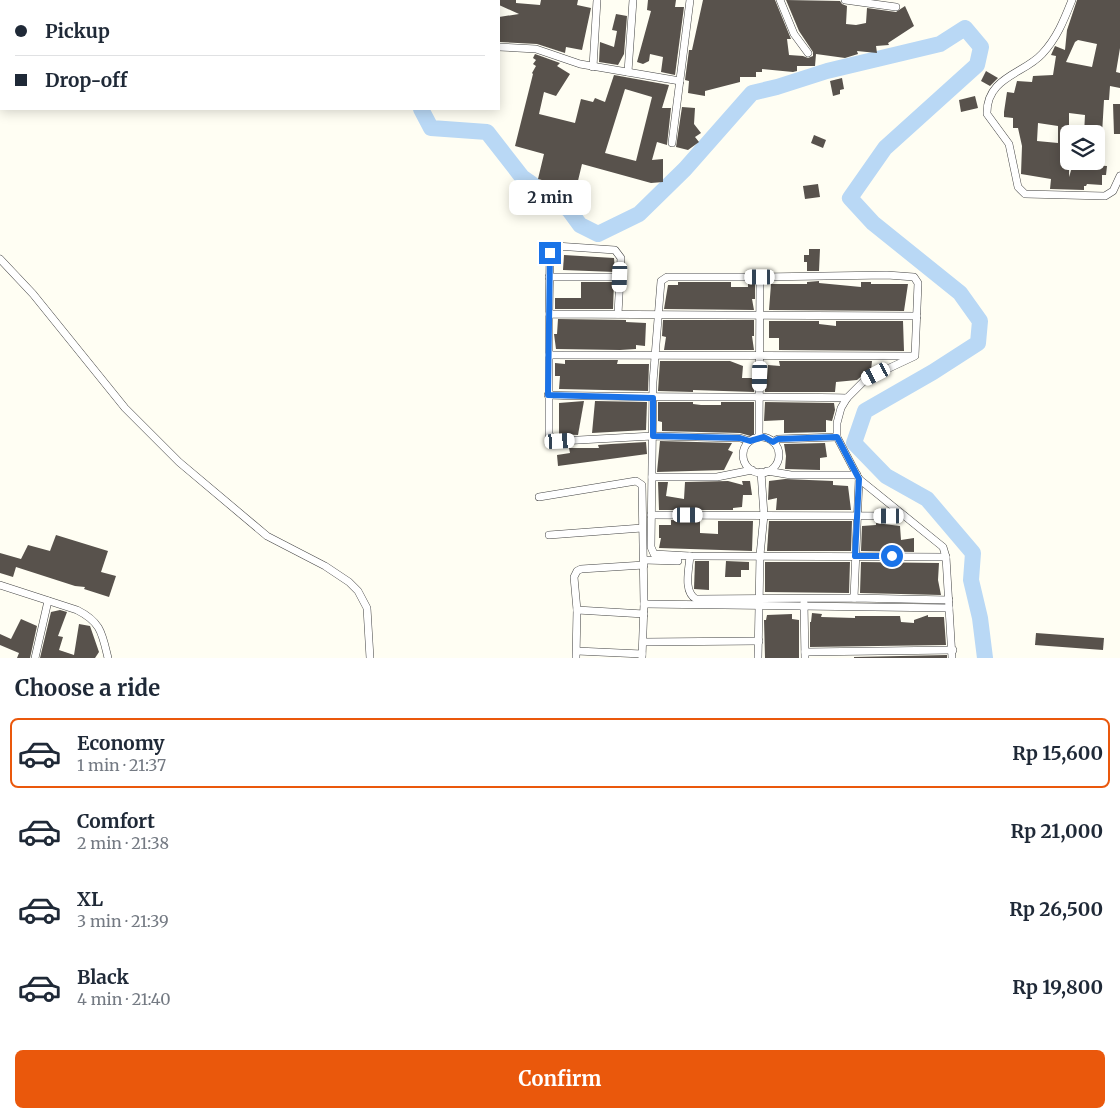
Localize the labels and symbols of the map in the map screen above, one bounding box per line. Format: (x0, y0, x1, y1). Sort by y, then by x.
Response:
callout: 2 min (509, 180, 591, 216)
route end (539, 242, 561, 264)
car (611, 262, 628, 292)
car (745, 270, 775, 285)
car (752, 361, 767, 391)
car (859, 361, 892, 387)
car (544, 433, 575, 449)
car (673, 508, 703, 523)
car (874, 509, 904, 524)
route start (881, 545, 903, 567)

